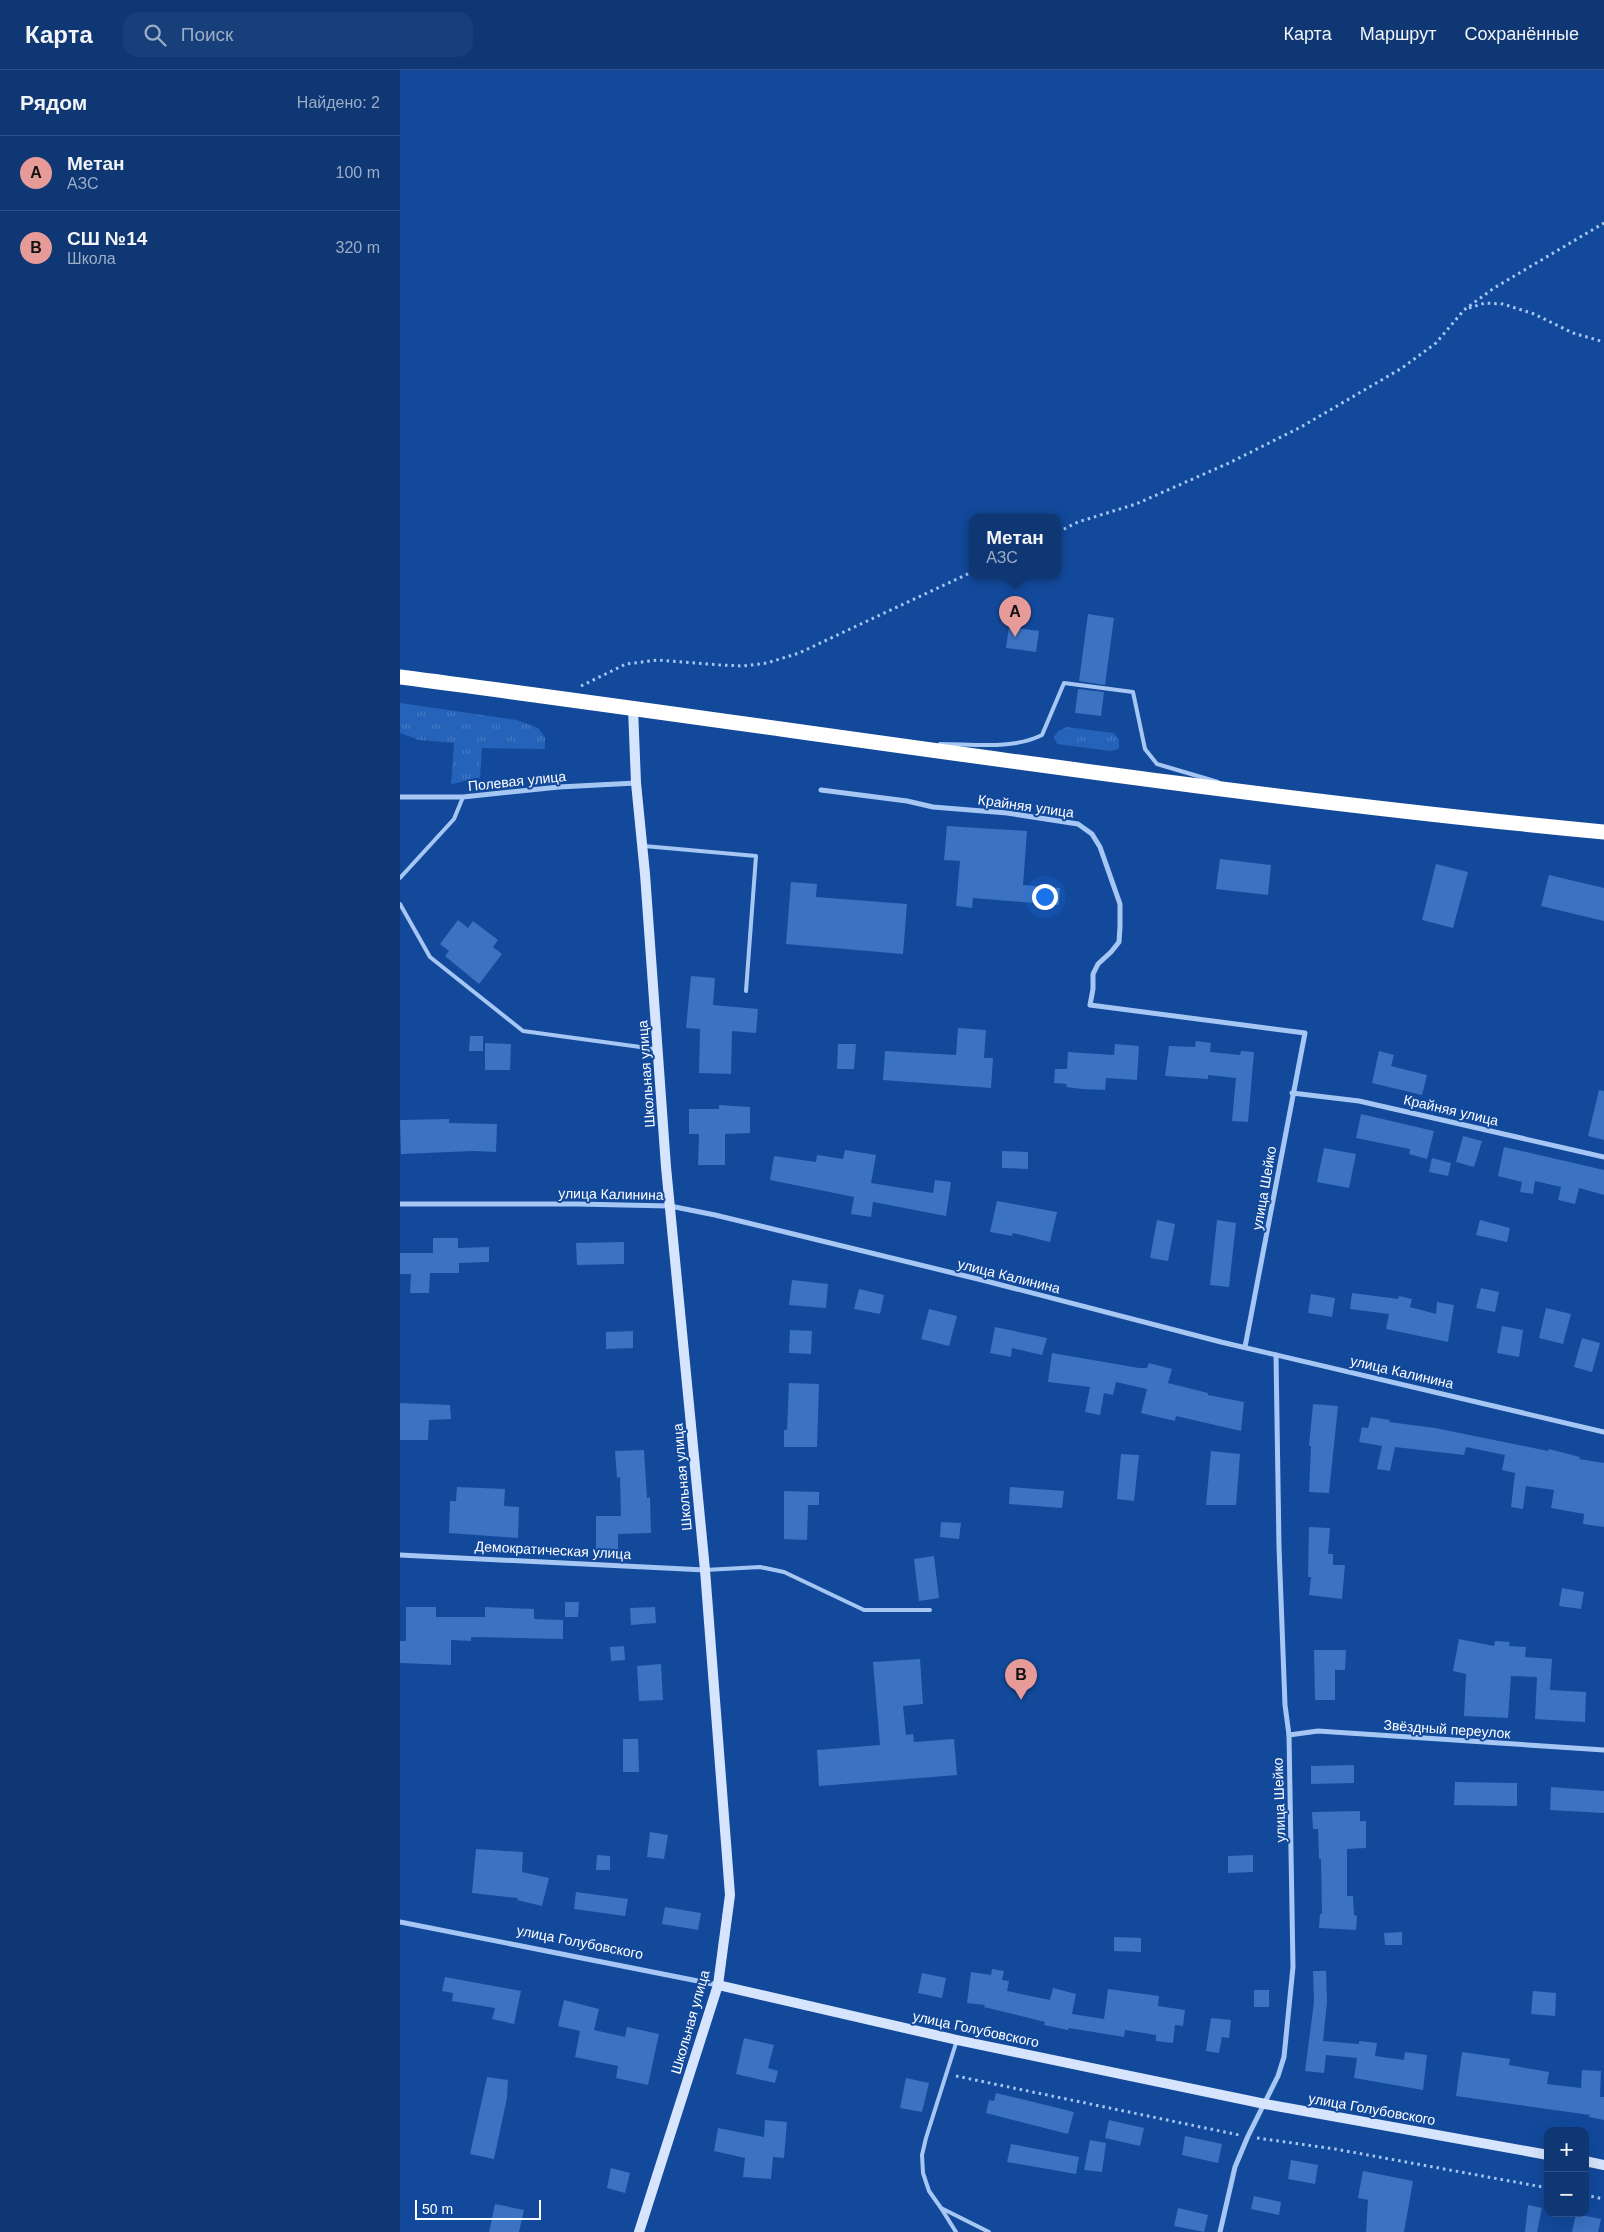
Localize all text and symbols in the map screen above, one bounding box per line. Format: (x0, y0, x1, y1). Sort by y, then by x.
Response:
search box (123, 12, 473, 57)
text: Карта (25, 21, 93, 48)
icon: search (141, 21, 169, 49)
text: Поиск (181, 24, 233, 45)
text: Карта (1284, 24, 1332, 44)
text: Маршрут (1360, 24, 1436, 44)
text: Сохранённые (1464, 24, 1579, 44)
text: Рядом (20, 91, 87, 114)
text: Найдено: 2 (297, 94, 380, 111)
text: Метан (67, 153, 125, 174)
text: A (30, 164, 42, 181)
text: 100 m (336, 164, 380, 181)
text: АЗС (67, 175, 99, 192)
text: СШ №14 (67, 228, 147, 249)
text: B (30, 239, 42, 256)
text: 320 m (336, 239, 380, 256)
text: Школа (67, 250, 116, 267)
popup (969, 514, 1061, 579)
text: Метан (986, 527, 1044, 548)
text: АЗС (986, 549, 1018, 566)
pin: A (999, 596, 1031, 637)
street label: Полевая улица (467, 768, 567, 794)
street label: Крайняя улица (977, 791, 1075, 821)
your location (1032, 884, 1058, 910)
street label: Школьная улица (634, 1020, 658, 1128)
street label: Крайняя улица (1402, 1091, 1500, 1129)
street label: улица Шейко (1249, 1145, 1279, 1231)
street label: улица Калинина (558, 1185, 664, 1203)
street label: улица Калинина (956, 1255, 1062, 1297)
street label: улица Калинина (1349, 1352, 1455, 1392)
street label: Школьная улица (669, 1423, 695, 1531)
street label: Демократическая улица (474, 1538, 632, 1562)
pin: B (1005, 1659, 1037, 1700)
street label: Звёздный переулок (1383, 1717, 1512, 1741)
street label: улица Шейко (1270, 1757, 1288, 1843)
street label: улица Голубовского (515, 1922, 645, 1962)
street label: Школьная улица (667, 1968, 713, 2076)
street label: улица Голубовского (911, 2008, 1041, 2050)
street label: улица Голубовского (1307, 2090, 1437, 2128)
map controls (1544, 2127, 1589, 2217)
button: + (1544, 2127, 1589, 2172)
button: − (1544, 2172, 1589, 2217)
scale bar (415, 2197, 541, 2220)
text: 50 m (422, 2201, 453, 2217)

